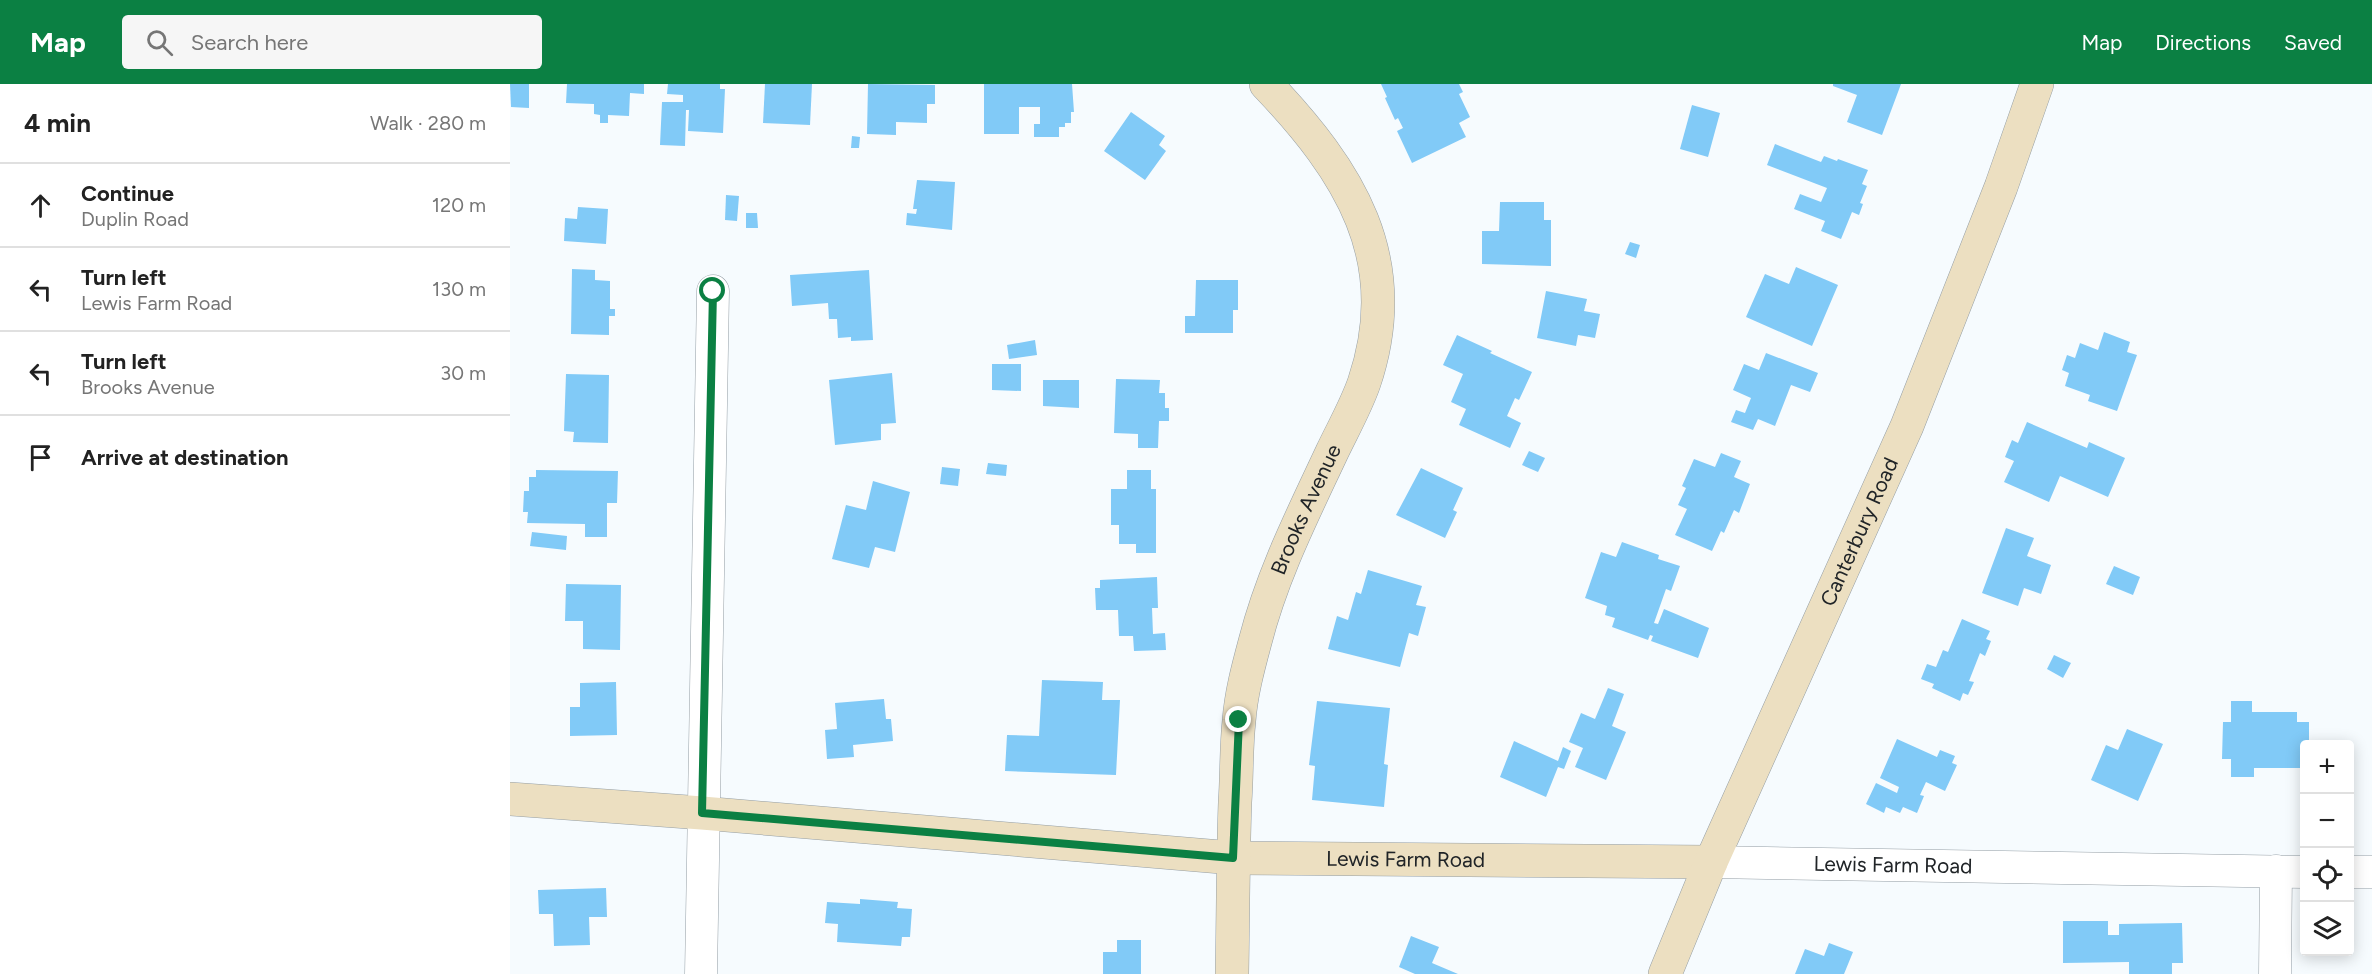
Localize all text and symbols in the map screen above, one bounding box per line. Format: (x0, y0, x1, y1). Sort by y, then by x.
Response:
search box (122, 15, 542, 69)
text: Map (30, 25, 86, 59)
icon: search (143, 26, 176, 59)
text: Search here (191, 29, 308, 56)
text: Map (2081, 30, 2122, 55)
text: Directions (2155, 30, 2251, 55)
text: Saved (2284, 30, 2342, 55)
text: 4 min (24, 107, 91, 139)
text: Walk · 280 m (370, 111, 486, 135)
text: Continue (81, 180, 174, 207)
icon: ahead (24, 189, 57, 222)
text: 120 m (432, 193, 486, 217)
text: Duplin Road (81, 207, 189, 231)
text: Turn left (81, 264, 167, 291)
icon: left (24, 273, 57, 306)
text: 130 m (432, 277, 486, 301)
route start (699, 277, 725, 303)
text: Lewis Farm Road (81, 291, 232, 315)
text: Turn left (81, 348, 167, 375)
icon: left (24, 357, 57, 390)
text: 30 m (440, 361, 486, 385)
text: Brooks Avenue (81, 375, 215, 399)
street label: Brooks Avenue (1265, 440, 1346, 578)
icon: arrive (24, 441, 57, 474)
text: Arrive at destination (81, 444, 289, 471)
street label: Canterbury Road (1815, 454, 1903, 610)
route end (1225, 706, 1251, 732)
map controls (2300, 740, 2354, 956)
button: + (2300, 740, 2354, 794)
button: − (2300, 794, 2354, 848)
street label: Lewis Farm Road (1326, 846, 1485, 872)
button: locate (2300, 848, 2354, 902)
street label: Lewis Farm Road (1813, 851, 1973, 878)
button: layers (2300, 902, 2354, 956)

